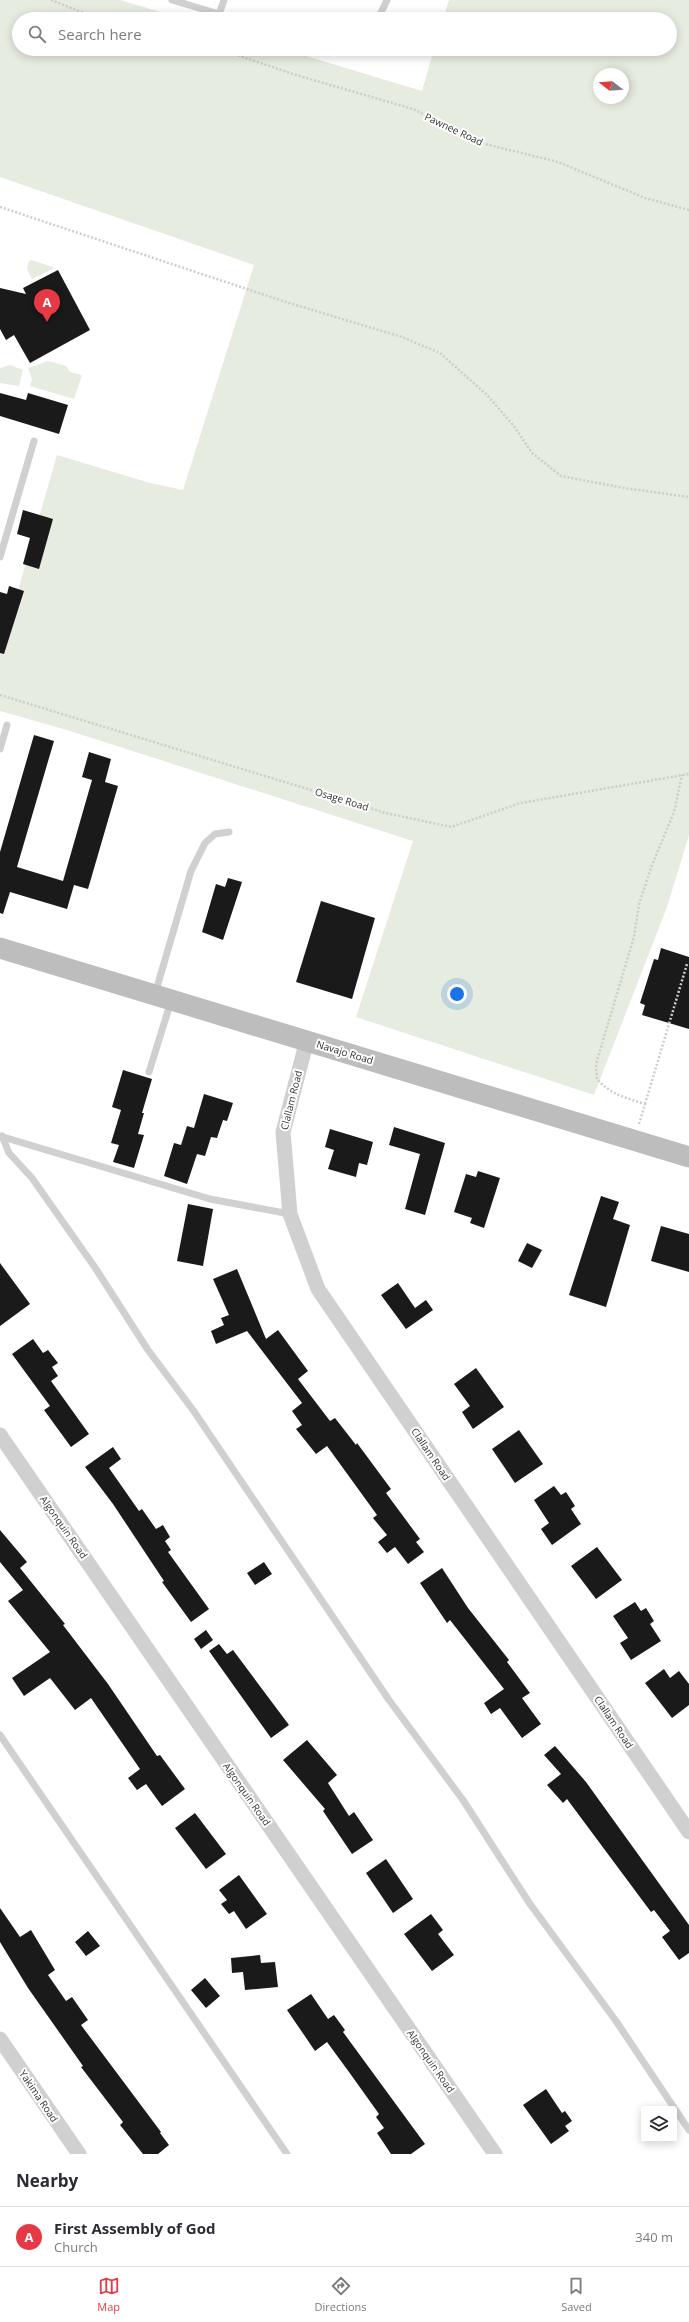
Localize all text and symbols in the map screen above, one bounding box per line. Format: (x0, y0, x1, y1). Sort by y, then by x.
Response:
search box (12, 12, 677, 56)
icon: search (26, 23, 48, 45)
text: Search here (58, 24, 142, 44)
north arrow (593, 68, 629, 104)
street label: Pawnee Road (422, 109, 486, 149)
pin: A (34, 289, 60, 322)
street label: Osage Road (313, 784, 371, 814)
your location (447, 984, 467, 1004)
street label: Navajo Road (315, 1037, 375, 1067)
street label: Clallam Road (277, 1069, 305, 1131)
street label: Clallam Road (408, 1425, 454, 1483)
street label: Algonquin Road (37, 1493, 91, 1561)
street label: Clallam Road (591, 1693, 637, 1751)
street label: Algonquin Road (220, 1760, 274, 1828)
street label: Algonquin Road (404, 2027, 458, 2095)
street label: Yakima Road (16, 2067, 62, 2125)
map controls (641, 2106, 677, 2142)
button: layers (641, 2106, 677, 2142)
text: Nearby (16, 2169, 78, 2192)
text: First Assembly of God (54, 2218, 215, 2238)
text: A (25, 2228, 33, 2246)
text: 340 m (635, 2228, 673, 2246)
text: Church (54, 2238, 98, 2256)
tab: Map (97, 2275, 120, 2314)
tab: Directions (315, 2275, 367, 2314)
tab: Saved (561, 2275, 592, 2314)

